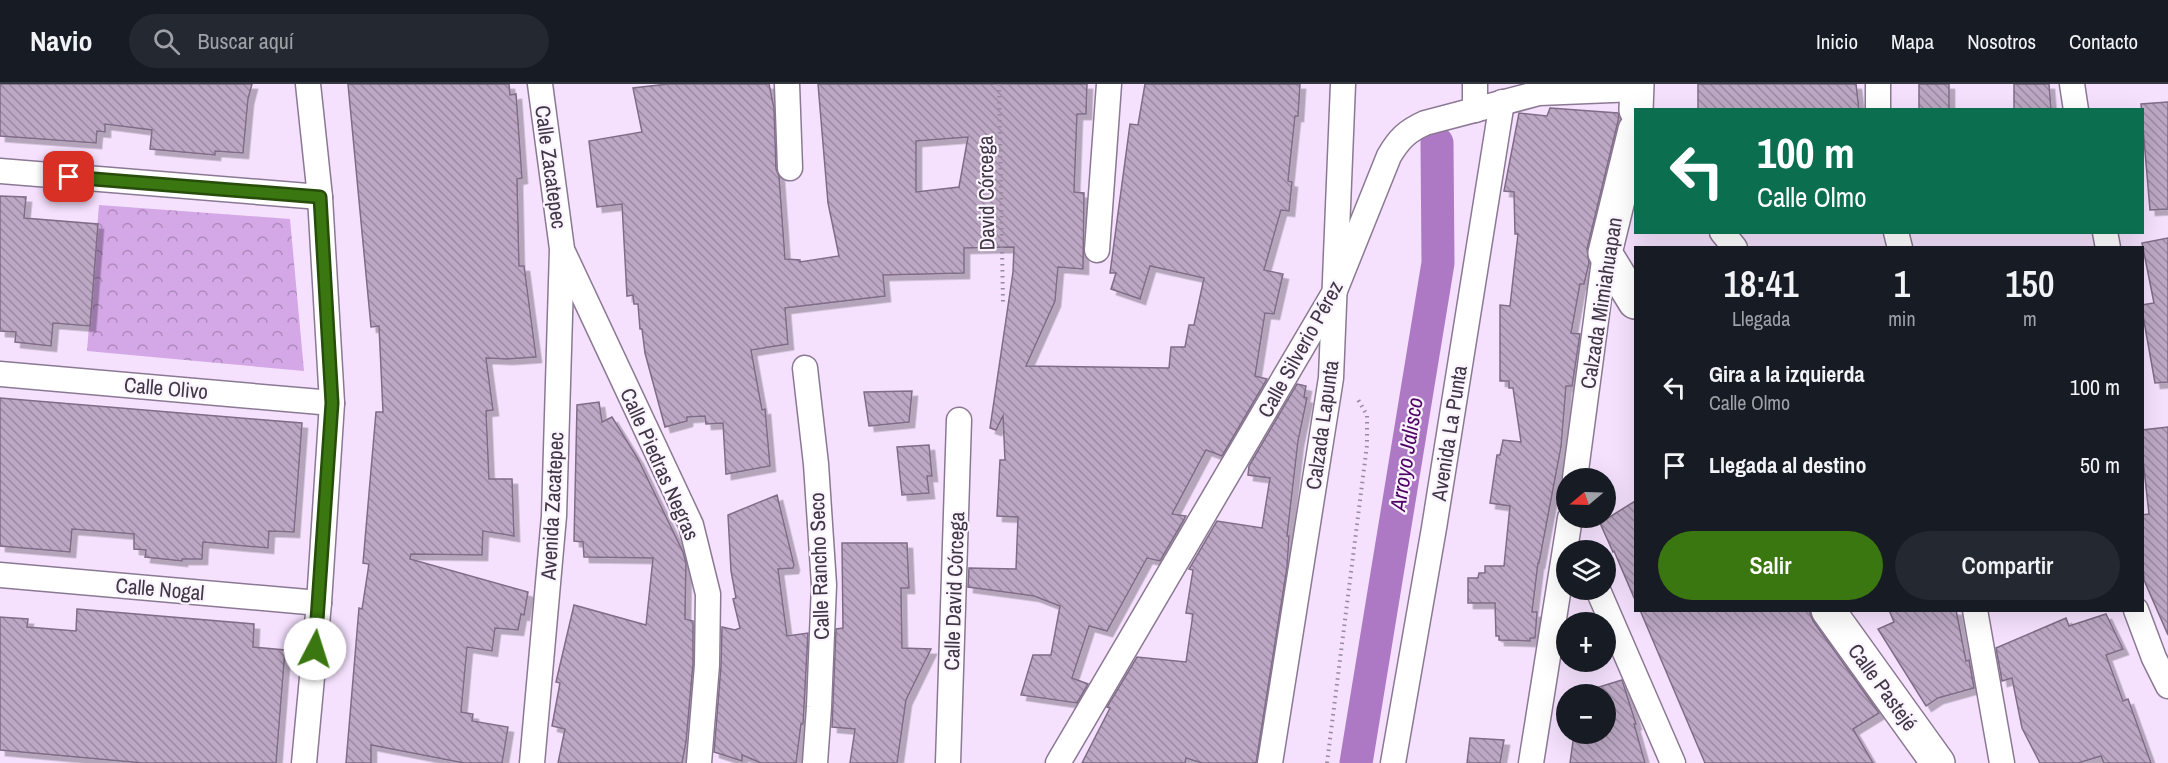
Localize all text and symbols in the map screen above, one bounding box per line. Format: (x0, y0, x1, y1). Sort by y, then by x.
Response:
search box (129, 14, 549, 68)
text: Navio (30, 22, 93, 60)
icon: search (150, 25, 183, 58)
text: Buscar aquí (198, 26, 294, 56)
text: Inicio (1816, 27, 1858, 56)
text: Mapa (1891, 27, 1934, 56)
text: Nosotros (1967, 27, 2036, 56)
text: Contacto (2069, 27, 2138, 56)
street label: Calle Zacatepec (528, 103, 574, 231)
text: 100 m (1757, 125, 1855, 181)
icon: left (1658, 132, 1736, 210)
street label: David Córcega (970, 135, 1002, 251)
pin (43, 151, 94, 202)
icon: arrive (52, 160, 85, 193)
text: Calle Olmo (1757, 179, 1867, 215)
street label: Calzada Mimiahuapan (1573, 215, 1629, 391)
text: 18:41 (1724, 260, 1799, 308)
text: 1 (1894, 260, 1910, 308)
text: 150 (2005, 260, 2054, 308)
street label: Calle Silverio Pérez (1250, 275, 1350, 423)
text: Llegada (1732, 305, 1790, 332)
text: min (1888, 305, 1916, 332)
text: m (2023, 305, 2037, 332)
street label: Calzada Lapunta (1299, 358, 1345, 491)
text: Gira a la izquierda (1709, 359, 1864, 389)
street label: Avenida La Punta (1424, 363, 1474, 504)
street label: Calle Olivo (123, 370, 209, 406)
icon: left (1658, 371, 1691, 404)
text: 100 m (2070, 372, 2120, 402)
street label: Calle Piedras Negras (613, 383, 707, 545)
text: Calle Olmo (1709, 389, 1790, 416)
water label: Arroyo Jalisco (1382, 395, 1430, 514)
street label: Avenida Zacatepec (534, 431, 570, 582)
icon: arrive (1658, 449, 1691, 482)
text: Llegada al destino (1709, 450, 1866, 480)
text: 50 m (2080, 450, 2120, 480)
north arrow (1556, 468, 1616, 528)
map controls (1556, 468, 1616, 744)
street label: Calle Rancho Seco (802, 492, 836, 640)
street label: Calle David Córcega (937, 511, 971, 671)
button: Salir (1658, 531, 1883, 600)
button: Compartir (1895, 531, 2120, 600)
button: layers (1556, 540, 1616, 600)
street label: Calle Nogal (114, 571, 206, 607)
button: + (1556, 612, 1616, 672)
position arrow (283, 617, 347, 681)
street label: Calle Pastejé (1841, 637, 1925, 737)
button: − (1556, 684, 1616, 744)

